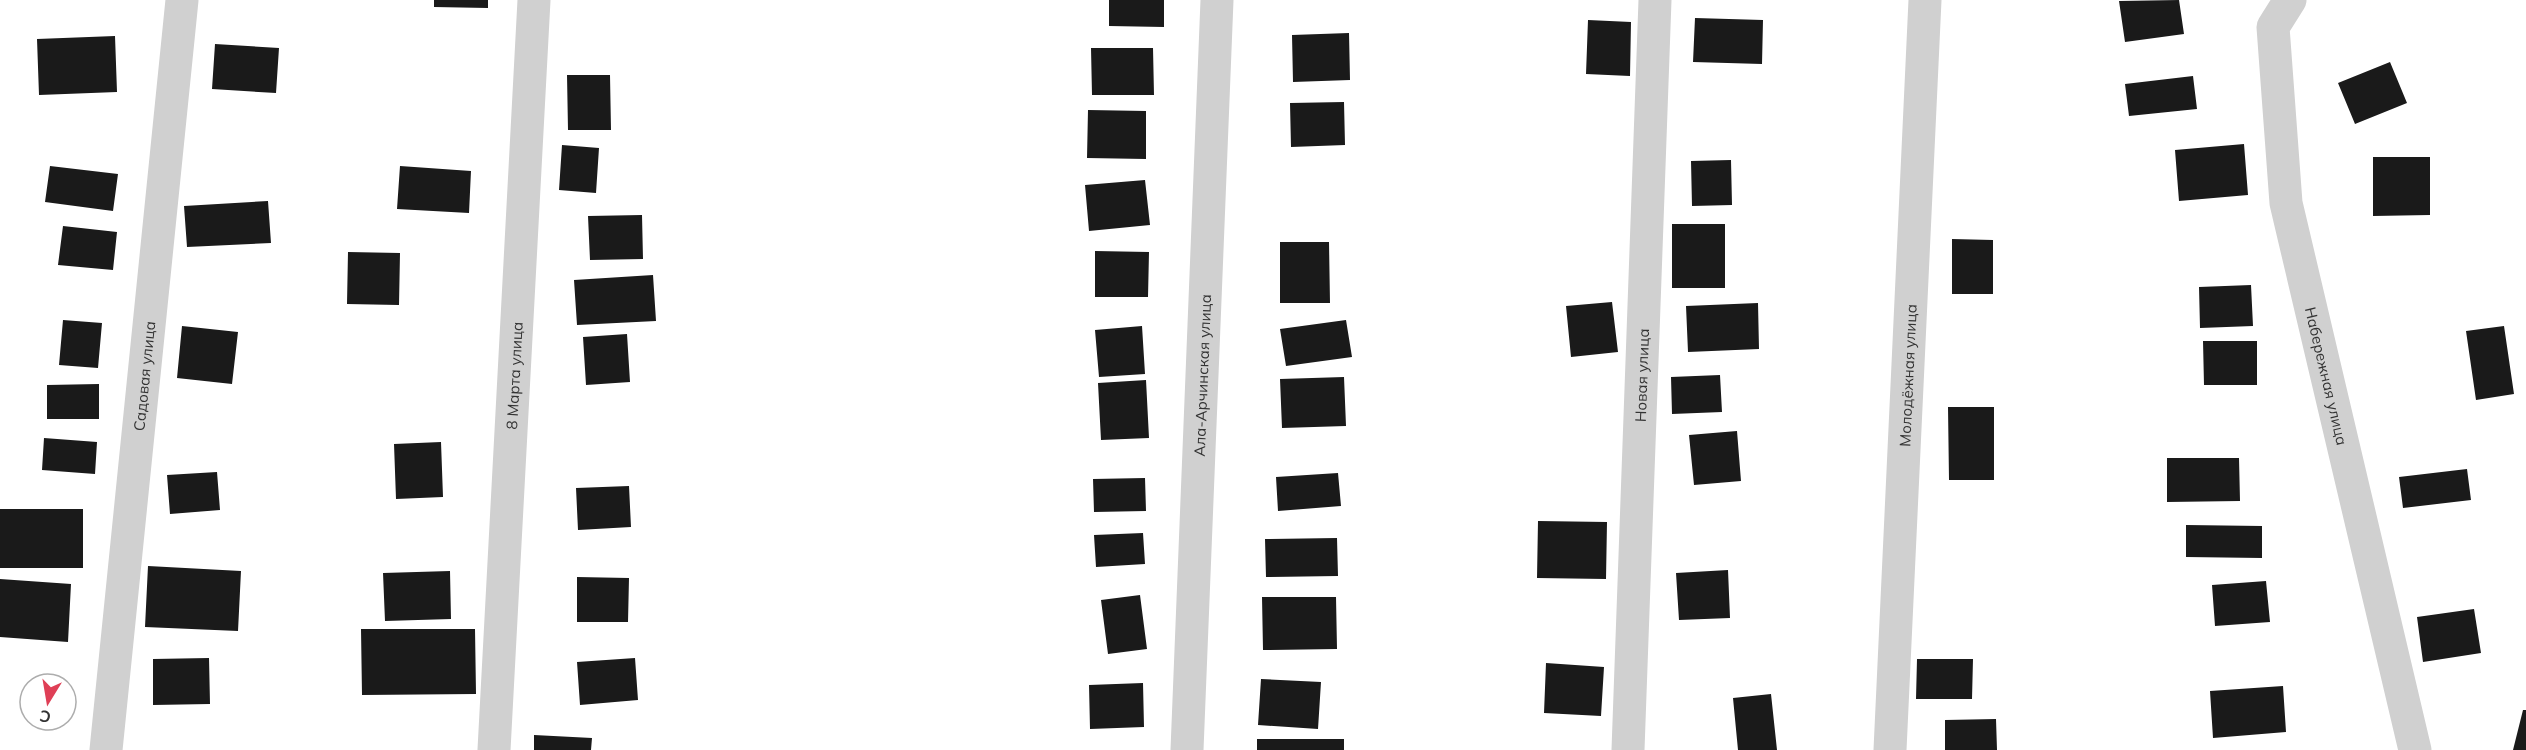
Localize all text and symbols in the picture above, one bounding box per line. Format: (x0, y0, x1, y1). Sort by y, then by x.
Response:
street label: Ала-Арчинская улица (1189, 294, 1215, 457)
street label: Молодёжная улица (1895, 304, 1920, 447)
street label: Набережная улица (2301, 305, 2352, 447)
street label: Садовая улица (129, 320, 159, 432)
street label: 8 Марта улица (502, 321, 526, 430)
street label: Новая улица (1630, 328, 1653, 422)
north arrow (18, 672, 78, 732)
text: С (38, 706, 52, 728)

